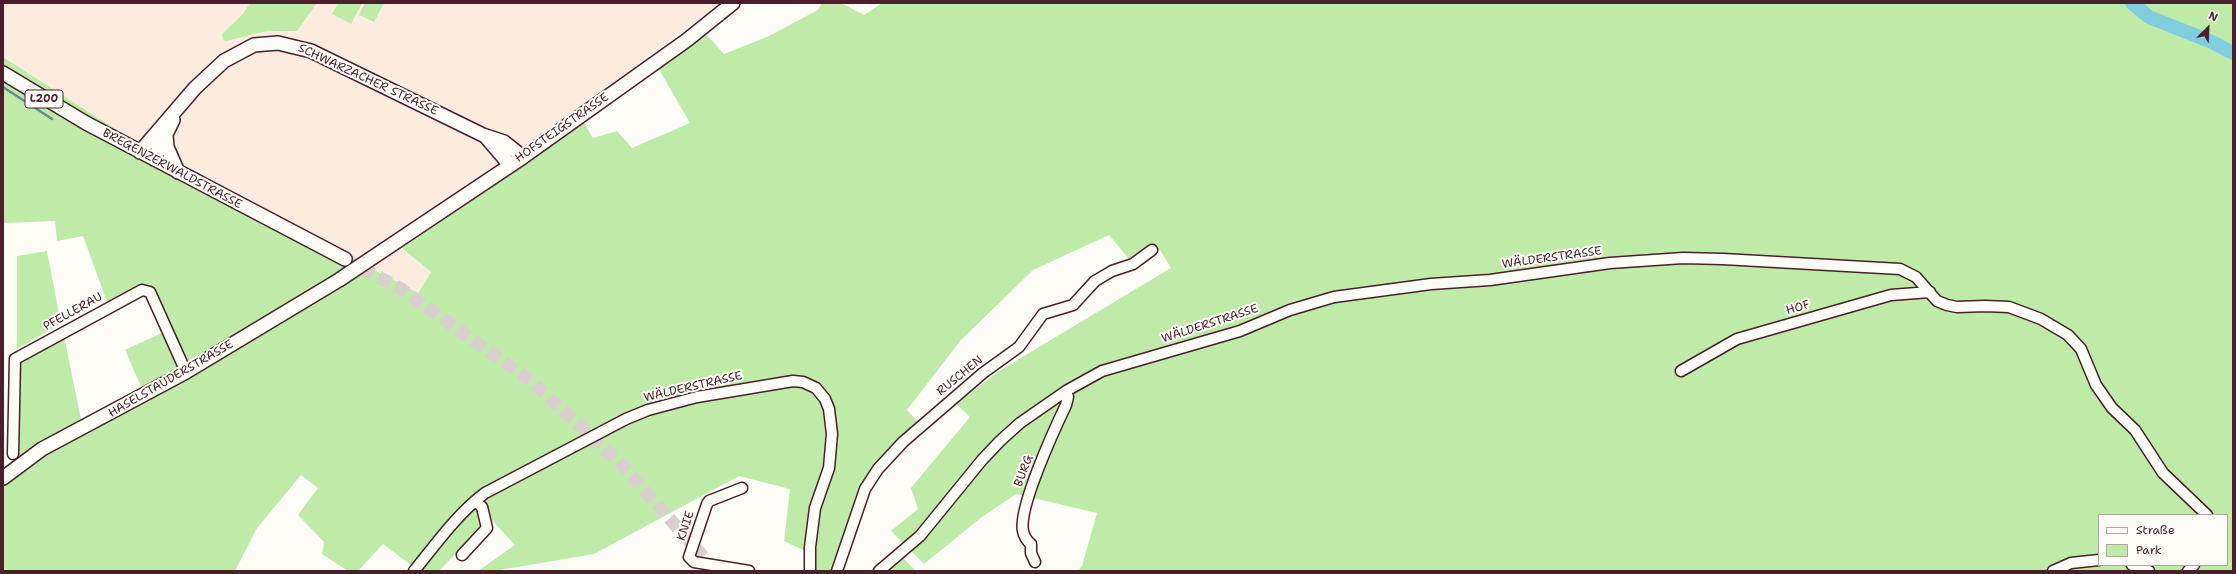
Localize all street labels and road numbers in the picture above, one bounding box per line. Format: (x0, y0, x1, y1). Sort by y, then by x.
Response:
street label: SCHWARZACHER STRASSE (296, 41, 440, 119)
road number: L200 (25, 90, 63, 108)
street label: HOFSTEIGSTRASSE (512, 90, 612, 166)
street label: BREGENZERWALDSTRASSE (100, 126, 244, 212)
street label: WÄLDERSTRASSE (1501, 244, 1603, 272)
street label: PFELLERAU (41, 290, 105, 334)
street label: HOF (1784, 298, 1812, 318)
street label: WÄLDERSTRASSE (1160, 302, 1260, 346)
street label: HASELSTAUDERSTRASSE (106, 337, 236, 421)
street label: RUSCHEN (934, 353, 986, 399)
street label: WÄLDERSTRASSE (642, 369, 744, 405)
street label: BURG (1012, 453, 1036, 489)
street label: KNIE (674, 509, 698, 543)

